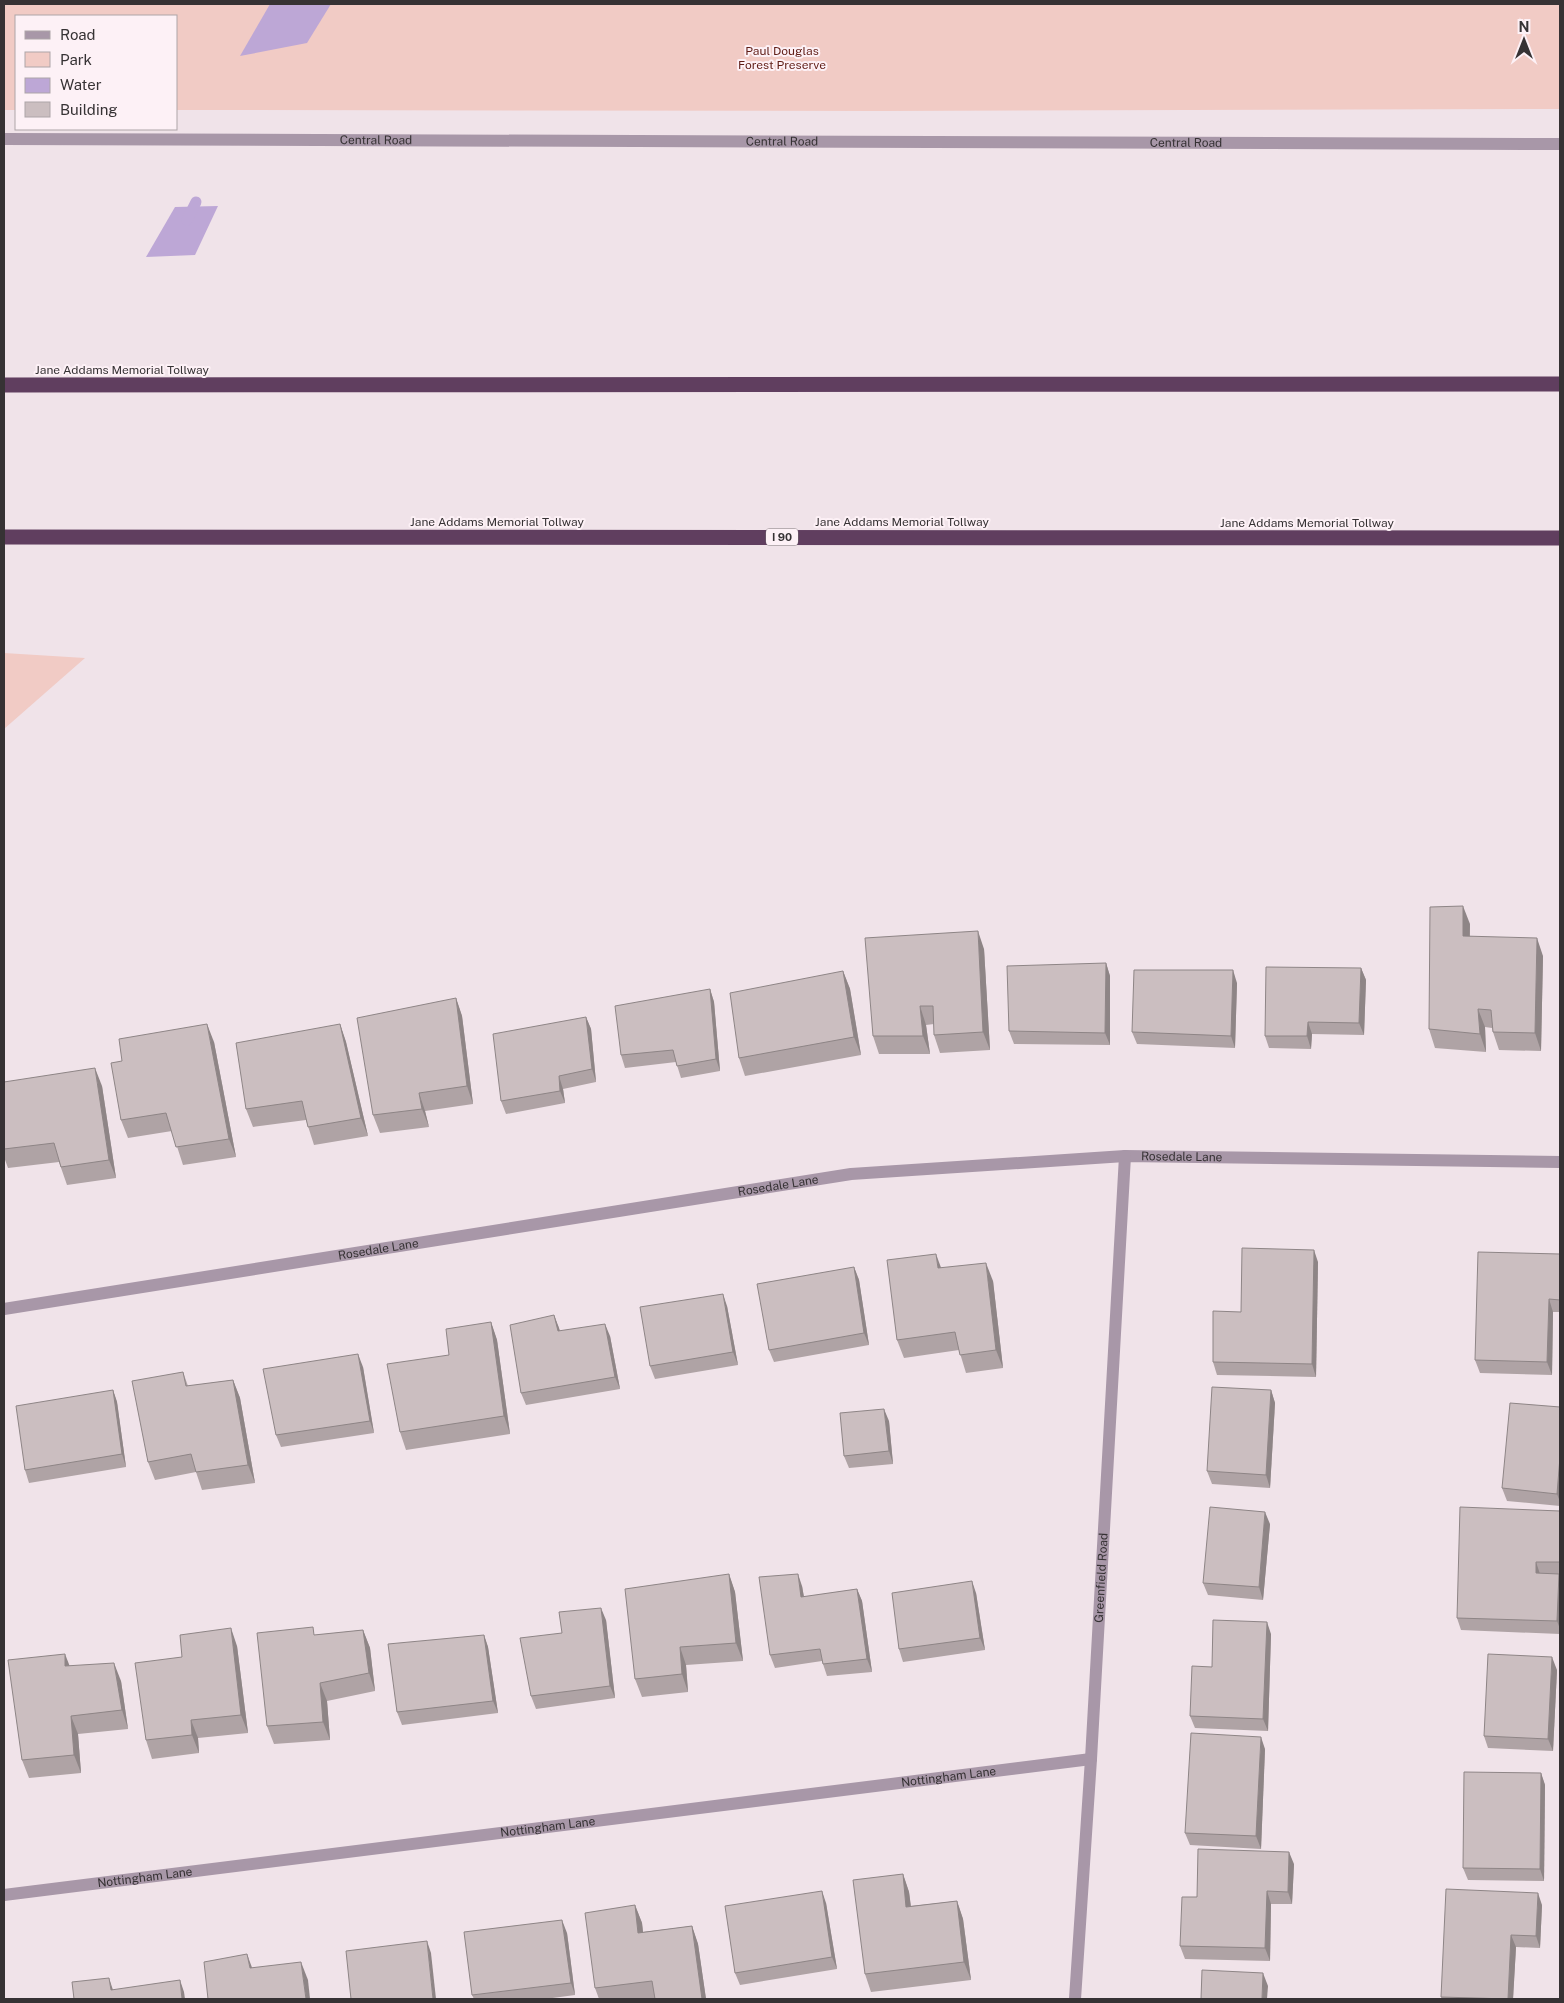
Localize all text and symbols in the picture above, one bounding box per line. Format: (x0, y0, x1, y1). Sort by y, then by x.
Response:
legend (15, 15, 178, 130)
north arrow (1499, 15, 1549, 65)
text: N (1519, 19, 1529, 35)
text: Road (60, 26, 96, 43)
park label: Paul Douglas Forest Preserve (738, 44, 826, 72)
text: Park (60, 51, 92, 68)
text: Water (60, 76, 102, 93)
text: Building (60, 101, 118, 118)
street label: Central Road (340, 133, 412, 147)
street label: Central Road (746, 134, 818, 149)
street label: Central Road (1150, 136, 1222, 150)
street label: Jane Addams Memorial Tollway (35, 363, 209, 377)
street label: Jane Addams Memorial Tollway (410, 515, 584, 529)
street label: Jane Addams Memorial Tollway (815, 515, 989, 529)
street label: Jane Addams Memorial Tollway (1220, 516, 1394, 530)
road number: I 90 (766, 528, 798, 546)
street label: Rosedale Lane (1141, 1149, 1223, 1164)
street label: Rosedale Lane (737, 1172, 820, 1199)
street label: Rosedale Lane (337, 1236, 420, 1263)
street label: Greenfield Road (1092, 1532, 1111, 1623)
street label: Nottingham Lane (900, 1764, 997, 1790)
street label: Nottingham Lane (499, 1814, 596, 1840)
street label: Nottingham Lane (97, 1864, 193, 1890)

